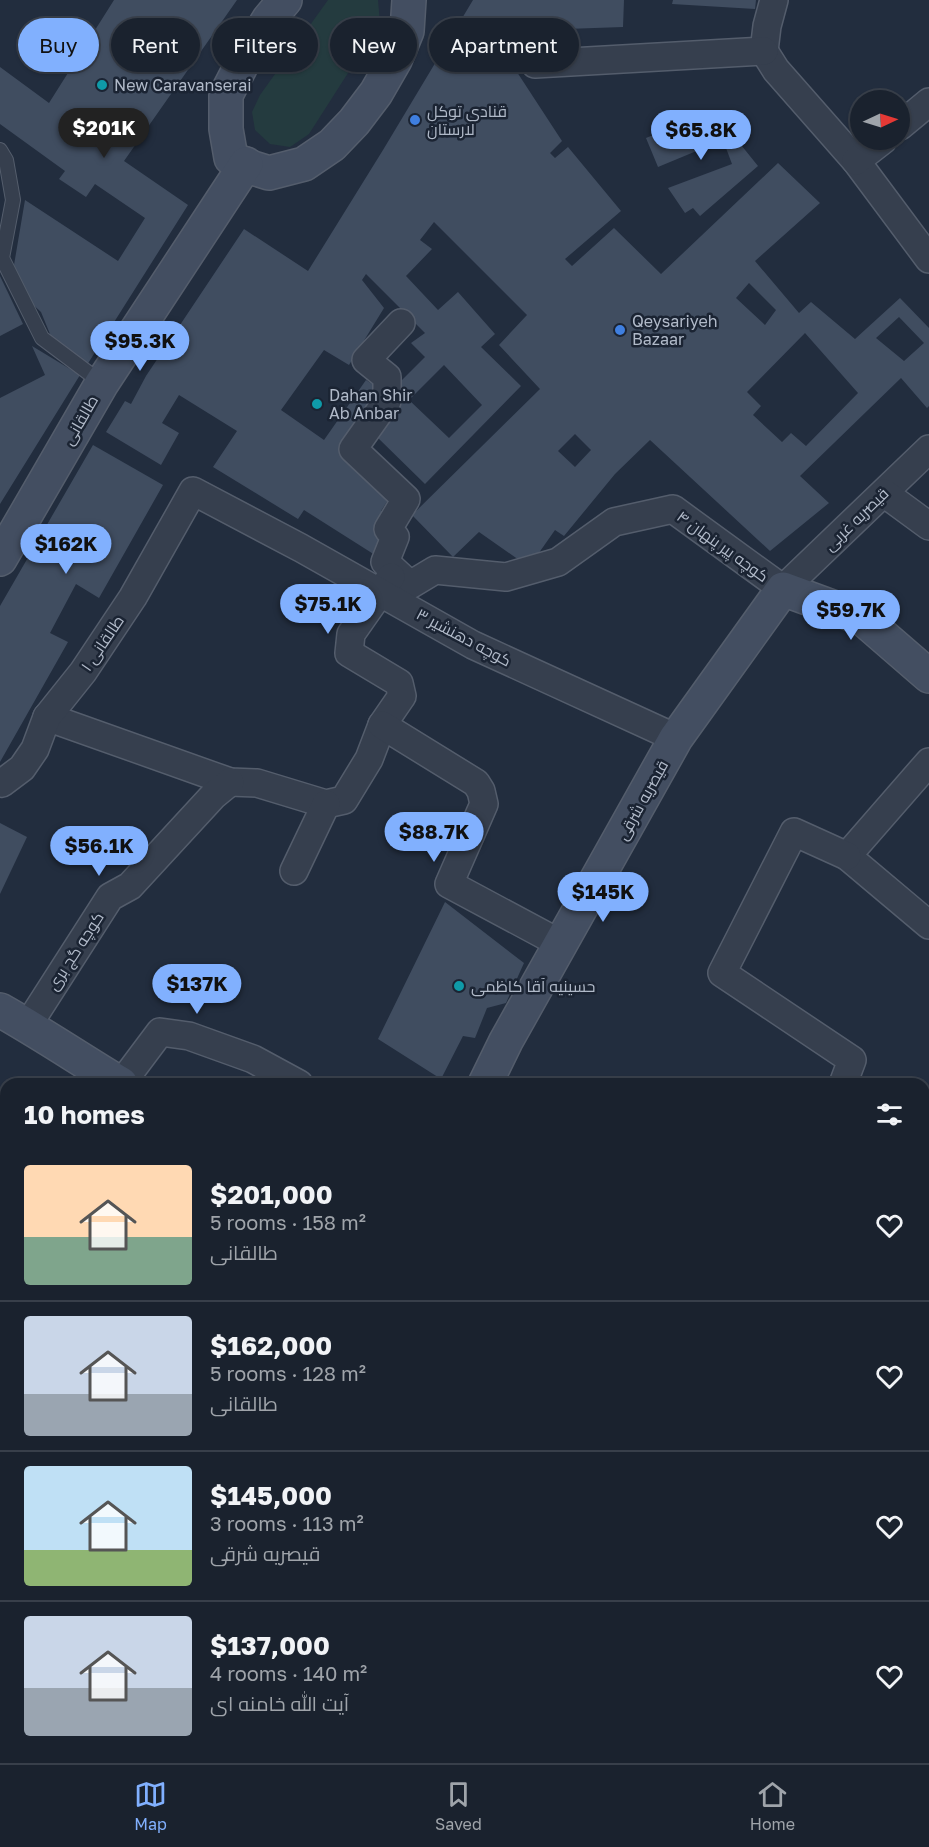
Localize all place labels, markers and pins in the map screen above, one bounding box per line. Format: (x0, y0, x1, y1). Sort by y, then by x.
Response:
place label: New Caravanserai (114, 75, 252, 95)
marker: New Caravanserai (95, 78, 109, 92)
place label: قنادی توکل لارستان (427, 101, 507, 140)
pin: $201K (62, 108, 146, 159)
pin: $65.8K (652, 110, 750, 161)
marker: قنادی توکل لارستان (408, 113, 422, 127)
place label: Qeysariyeh Bazaar (632, 311, 718, 349)
pin: $95.3K (91, 321, 189, 372)
marker: Qeysariyeh Bazaar (613, 323, 627, 337)
place label: Dahan Shir Ab Anbar (329, 385, 413, 423)
marker: Dahan Shir Ab Anbar (310, 397, 324, 411)
pin: $162K (24, 524, 108, 575)
pin: $75.1K (279, 584, 377, 635)
pin: $59.7K (802, 590, 900, 641)
pin: $88.7K (385, 812, 483, 863)
pin: $56.1K (50, 826, 148, 877)
pin: $145K (561, 872, 645, 923)
pin: $137K (155, 964, 239, 1015)
place label: حسینیه آقا کاظمی (471, 976, 595, 997)
marker: حسینیه آقا کاظمی (452, 979, 466, 993)

